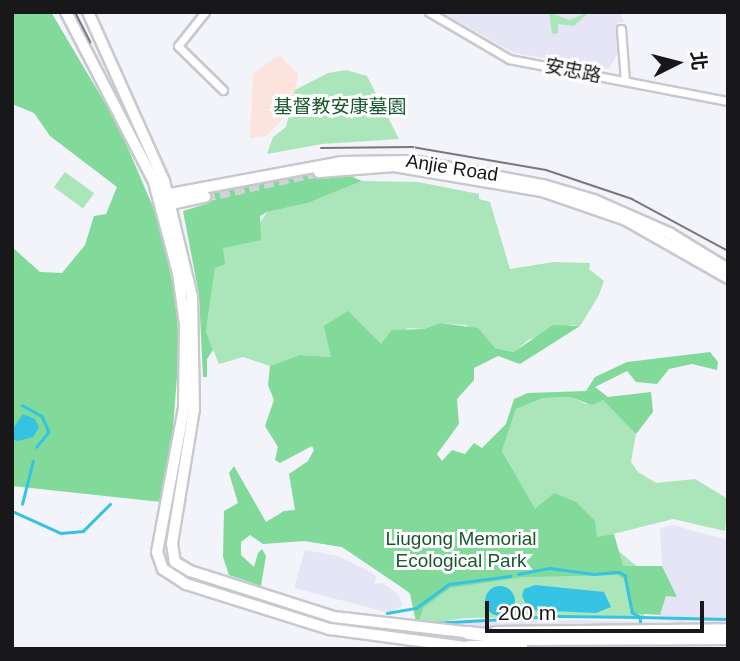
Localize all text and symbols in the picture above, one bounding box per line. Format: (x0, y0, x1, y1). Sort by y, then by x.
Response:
north arrow (642, 28, 712, 98)
text: 北 (687, 50, 710, 71)
street label: 安忠路 (543, 54, 603, 88)
park label: 基督教安康墓園 (274, 96, 406, 118)
street label: Anjie Road (404, 149, 500, 187)
park label: Liugong Memorial Ecological Park (385, 528, 537, 572)
scale bar (488, 588, 707, 632)
text: 200 m (498, 601, 556, 624)

